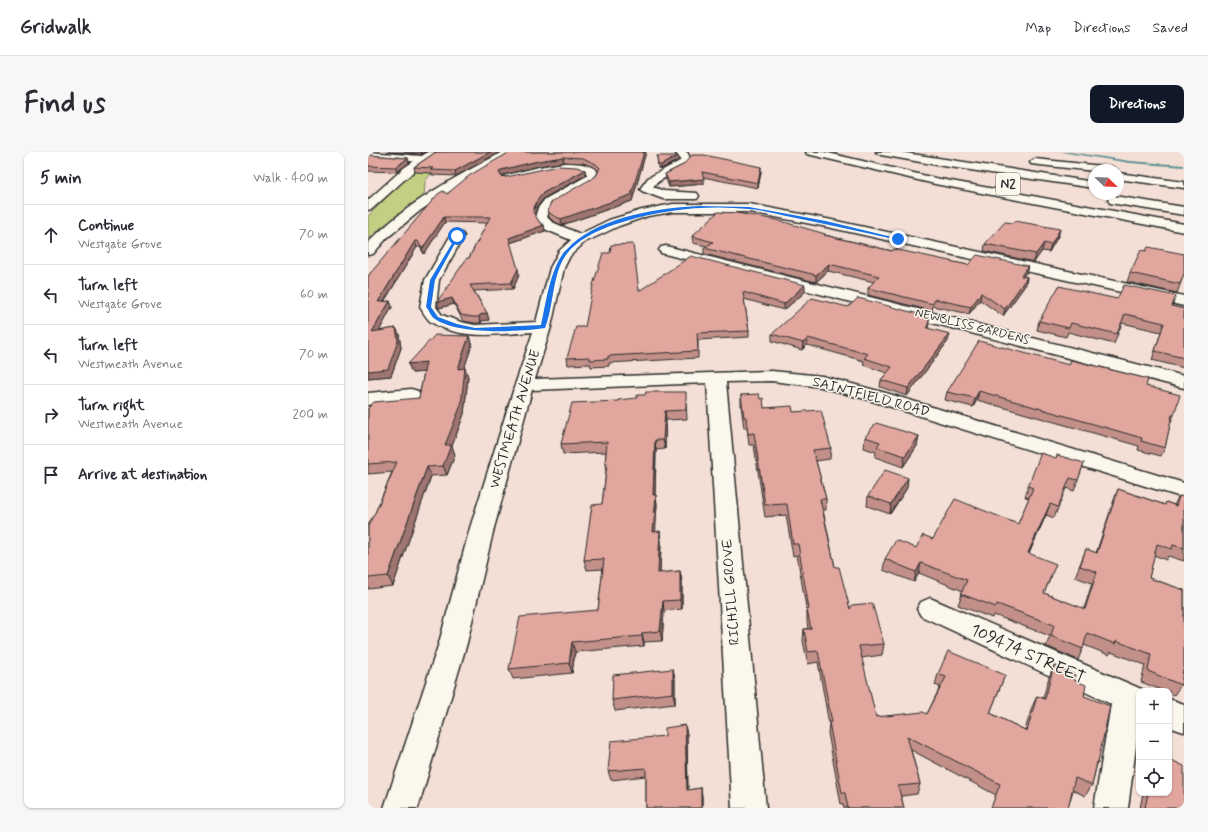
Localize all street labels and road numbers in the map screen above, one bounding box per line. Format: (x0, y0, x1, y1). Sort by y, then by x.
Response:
road number: N2 (996, 173, 1020, 195)
street label: NEWBLISS GARDENS (913, 305, 1031, 349)
street label: WESTMEATH AVENUE (485, 347, 545, 491)
street label: SAINTFIELD ROAD (810, 373, 932, 421)
street label: RICHILL GROVE (718, 538, 744, 646)
street label: 109474 STREET (967, 619, 1089, 689)

